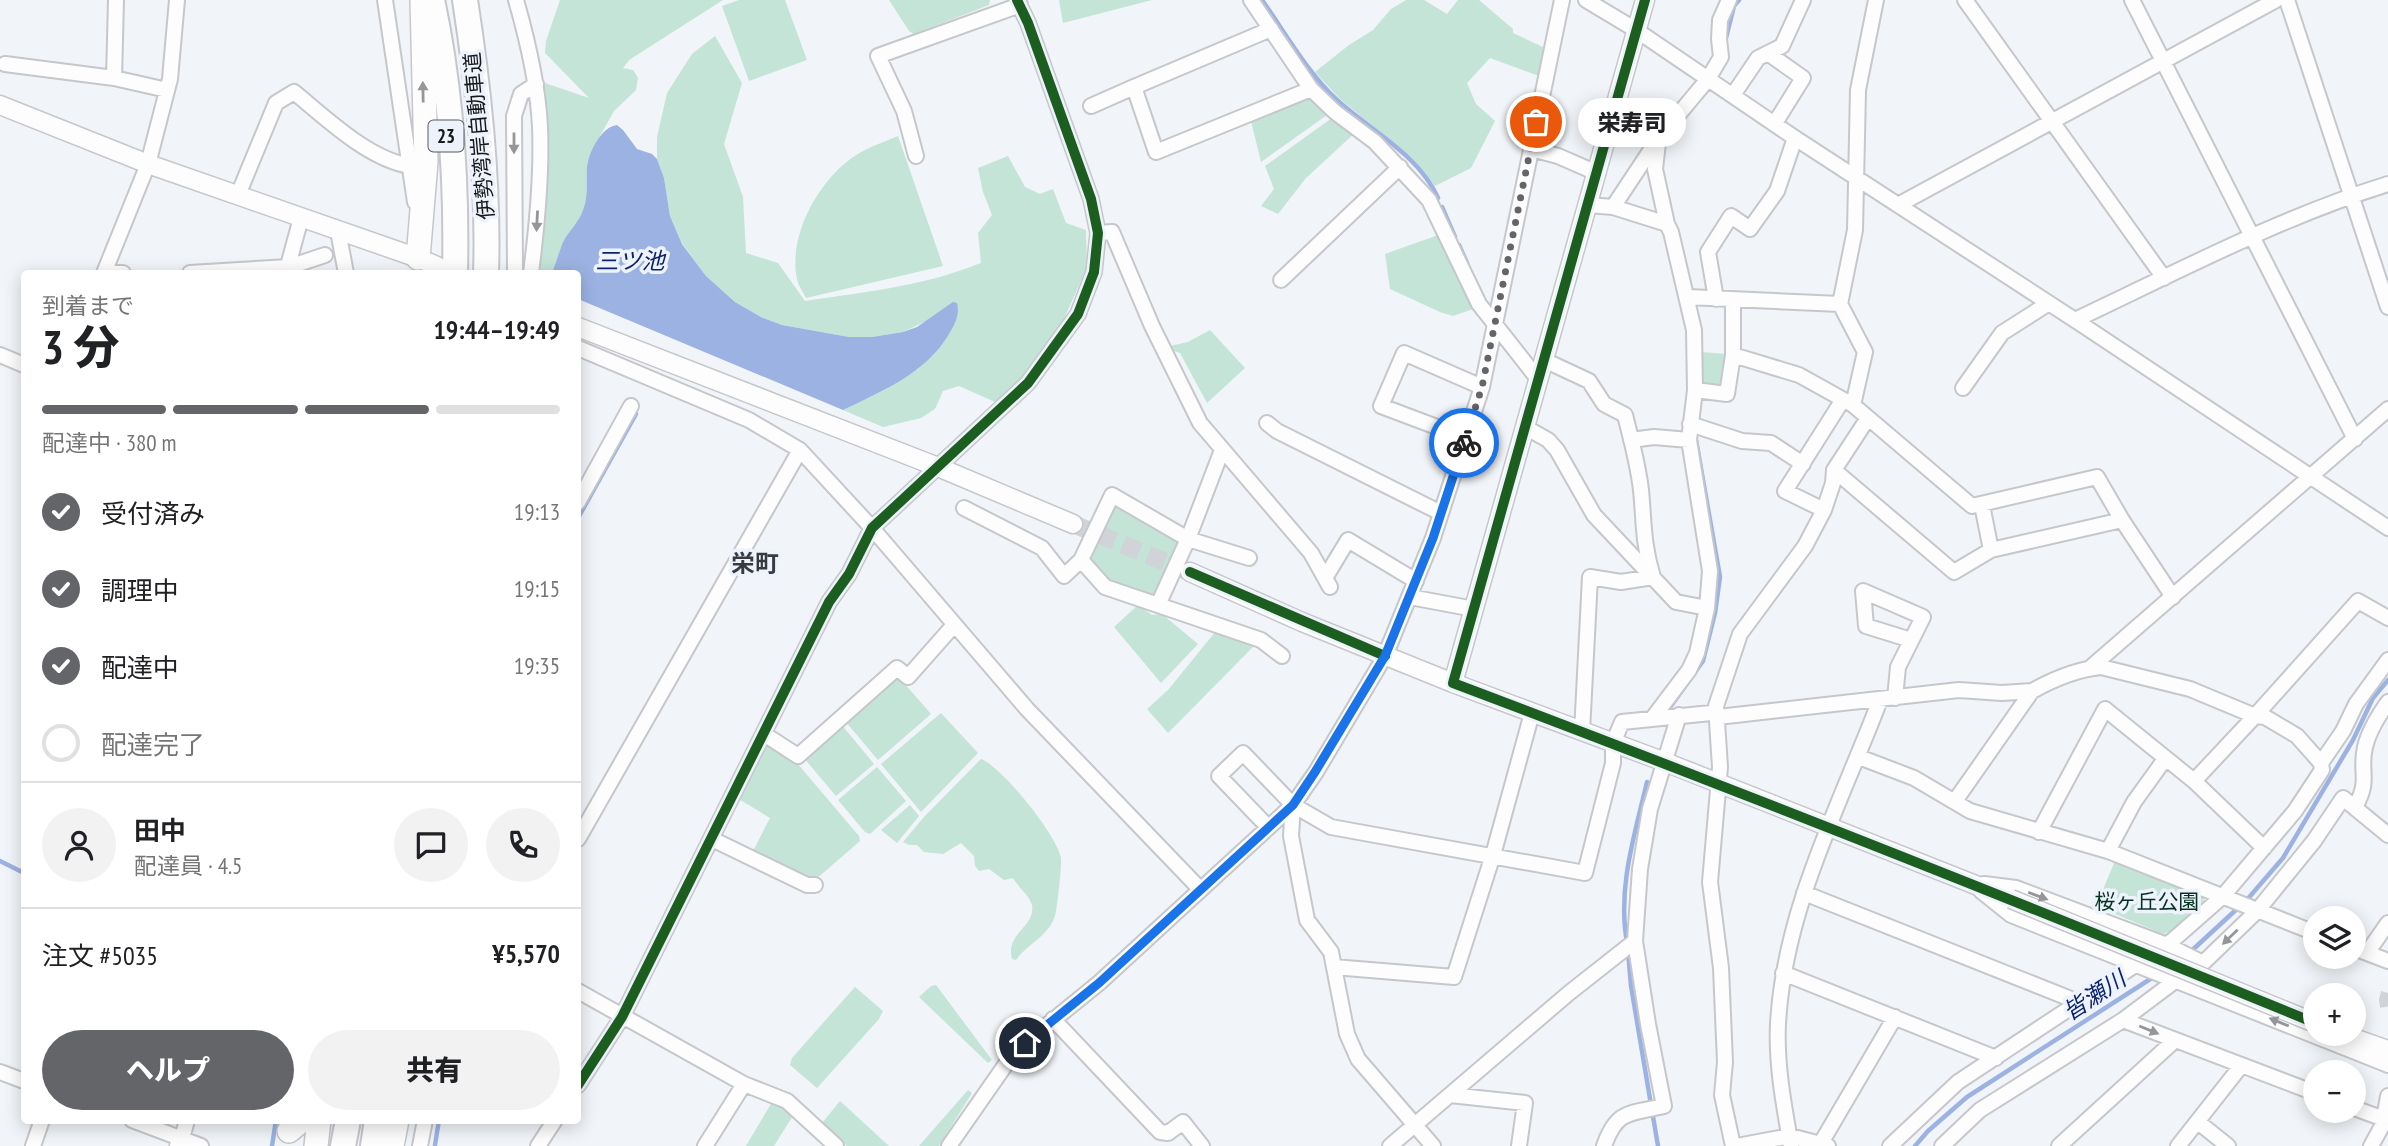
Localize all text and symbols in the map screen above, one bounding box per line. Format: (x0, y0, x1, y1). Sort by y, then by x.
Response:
street label: 伊勢湾岸自動車道 (458, 51, 500, 221)
one-way arrow (417, 81, 429, 103)
pin (1506, 92, 1566, 152)
callout: 栄寿司 (1578, 97, 1686, 146)
icon: bag (1517, 103, 1555, 141)
text: 栄寿司 (1598, 108, 1667, 137)
road number: 23 (428, 120, 464, 152)
one-way arrow (508, 132, 520, 154)
one-way arrow (531, 210, 542, 232)
water label: 三ツ池 (596, 246, 667, 275)
text: 到着まで (42, 291, 134, 320)
text: 19:44–19:49 (433, 313, 560, 346)
text: 3 分 (42, 317, 119, 377)
courier (1429, 408, 1499, 478)
icon: bike (1445, 424, 1483, 462)
text: 配達中 · 380 m (42, 428, 177, 457)
icon: check (42, 493, 80, 531)
text: 受付済み (101, 497, 205, 530)
text: 19:13 (514, 497, 560, 526)
district label: 栄町 (731, 548, 779, 579)
icon: check (42, 570, 80, 608)
text: 調理中 (101, 574, 179, 607)
text: 19:15 (514, 574, 560, 603)
icon: check (42, 647, 80, 685)
text: 配達中 (101, 651, 179, 684)
text: 19:35 (514, 651, 560, 680)
text: 配達完了 (101, 728, 205, 761)
button: person (42, 808, 116, 882)
button: chat (394, 808, 468, 882)
button: phone (486, 808, 560, 882)
text: 田中 (134, 814, 186, 847)
text: 配達員 · 4.5 (134, 851, 242, 880)
park label: 桜ヶ丘公園 (2095, 888, 2200, 915)
one-way arrow (2028, 891, 2049, 902)
map controls (2303, 906, 2366, 1123)
button: layers (2303, 906, 2366, 969)
one-way arrow (2222, 928, 2239, 944)
text: ¥5,570 (492, 937, 560, 970)
text: 注文 #5035 (42, 939, 158, 972)
water label: 皆瀬川 (2057, 962, 2133, 1026)
button: + (2303, 983, 2366, 1046)
pin (995, 1013, 1055, 1073)
one-way arrow (2268, 1017, 2289, 1028)
icon: home (1006, 1024, 1044, 1062)
one-way arrow (2138, 1025, 2159, 1036)
button: ヘルプ (42, 1030, 294, 1110)
button: 共有 (308, 1030, 560, 1110)
button: − (2303, 1060, 2366, 1123)

